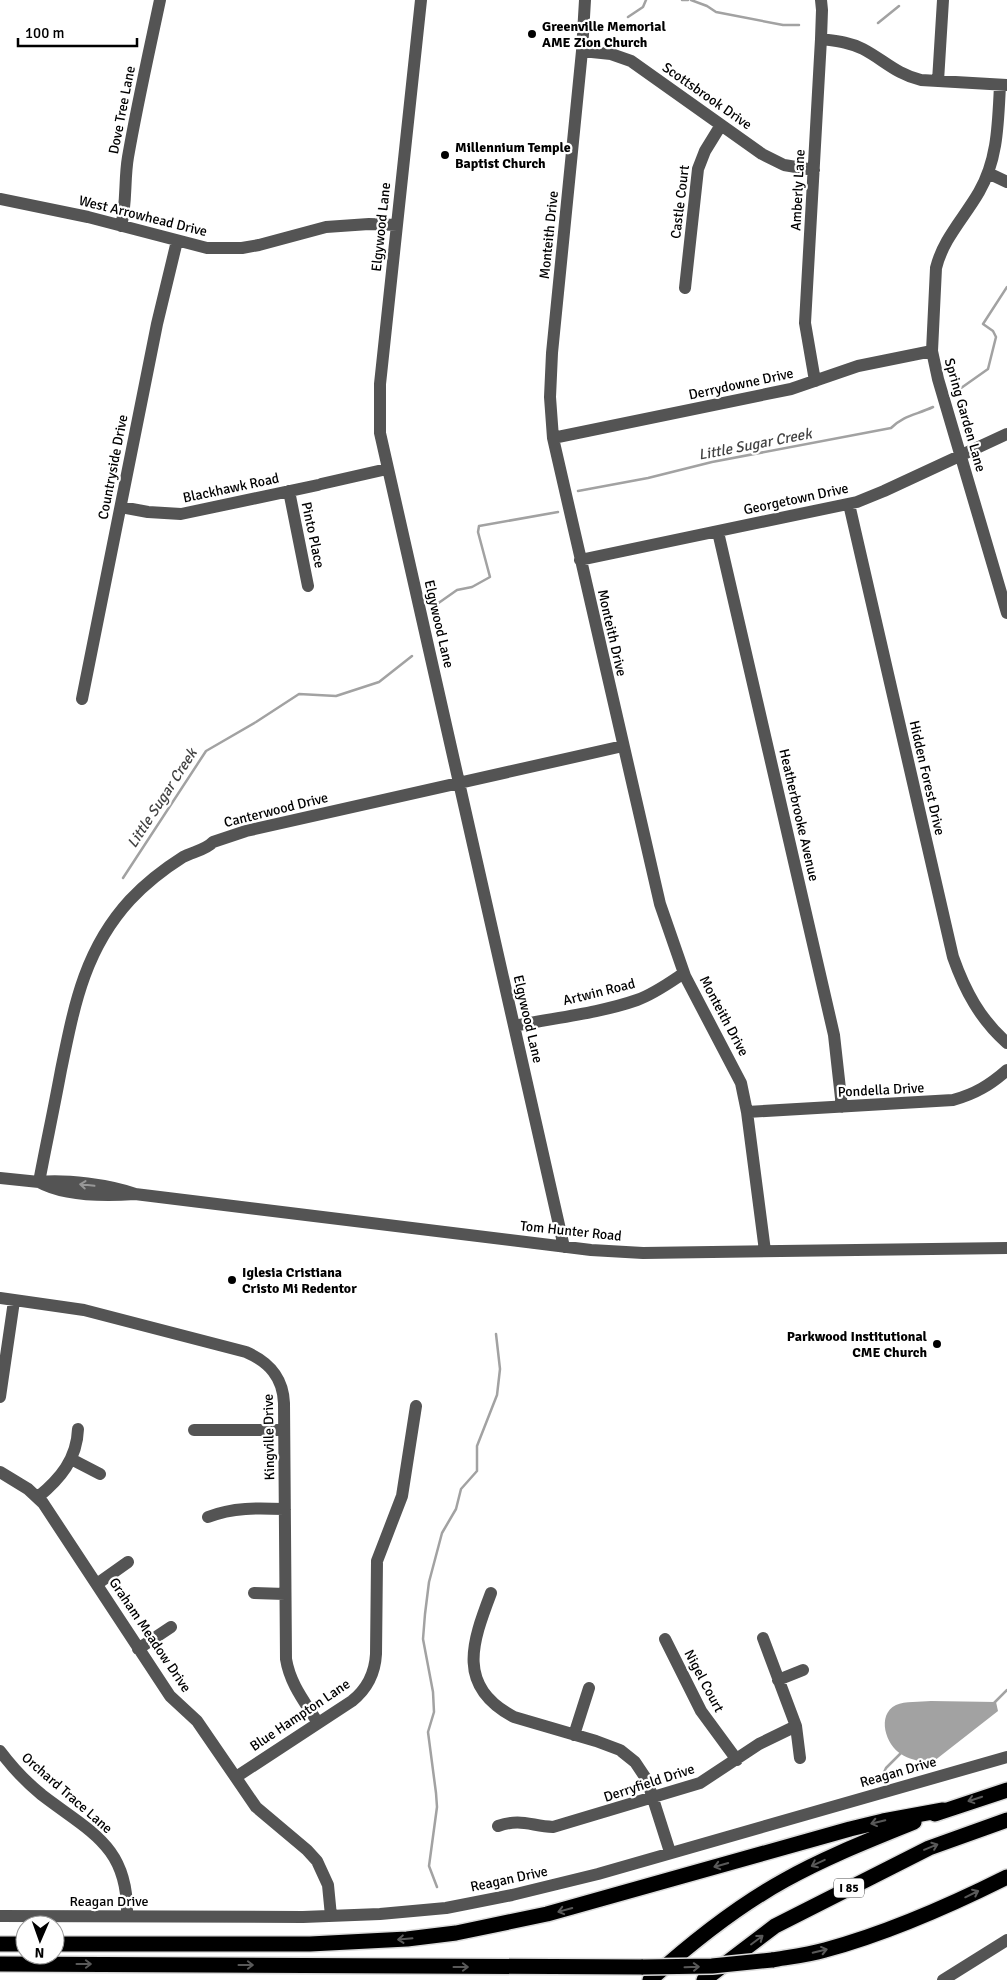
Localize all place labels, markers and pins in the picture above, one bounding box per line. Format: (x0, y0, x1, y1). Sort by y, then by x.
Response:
place label: Greenville Memorial AME Zion Church (542, 18, 666, 51)
marker: Greenville Memorial AME Zion Church (526, 28, 538, 40)
place label: Millennium Temple Baptist Church (455, 139, 571, 172)
marker: Millennium Temple Baptist Church (439, 149, 451, 161)
place label: Iglesia Cristiana Cristo Mi Redentor (242, 1264, 357, 1297)
marker: Iglesia Cristiana Cristo Mi Redentor (226, 1274, 238, 1286)
place label: Parkwood Institutional CME Church (787, 1328, 928, 1361)
marker: Parkwood Institutional CME Church (931, 1338, 943, 1350)

